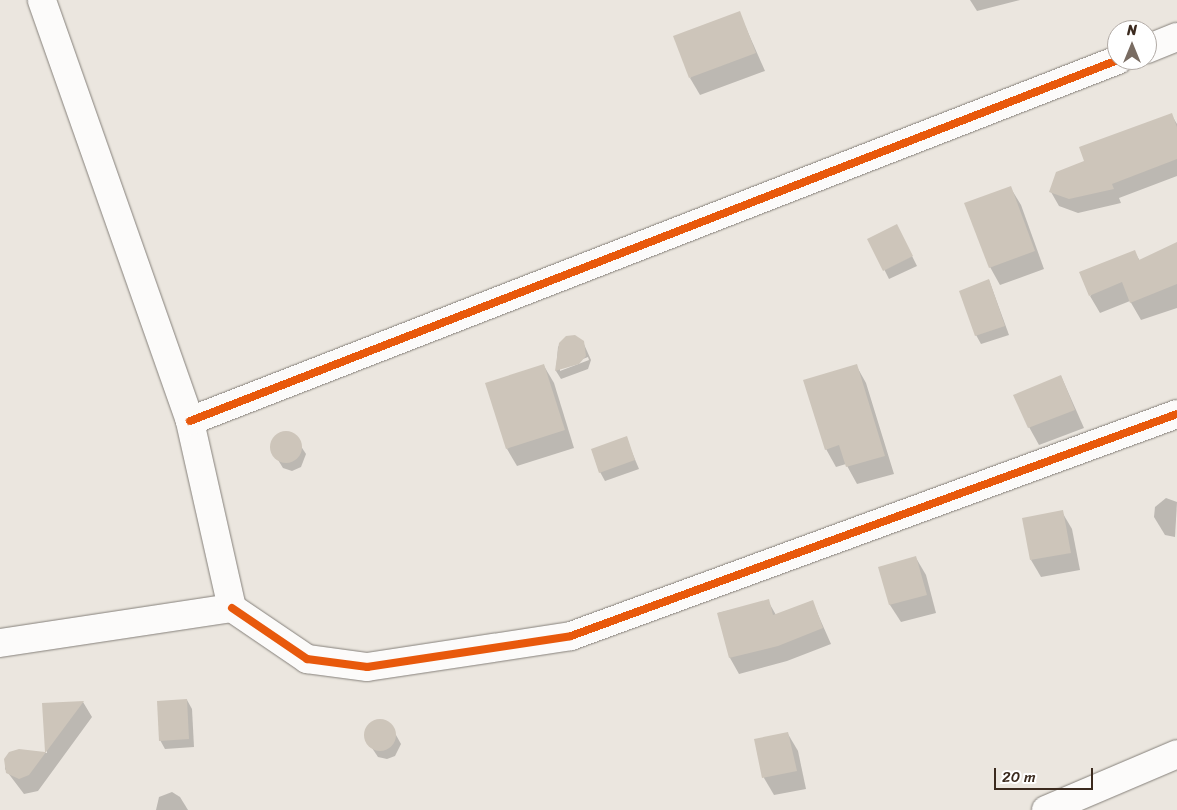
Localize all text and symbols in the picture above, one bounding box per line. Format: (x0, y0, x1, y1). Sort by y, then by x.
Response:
text: N (1127, 18, 1137, 43)
north arrow (1107, 20, 1157, 70)
scale bar (997, 758, 1096, 790)
text: 20 m (1002, 764, 1036, 790)

